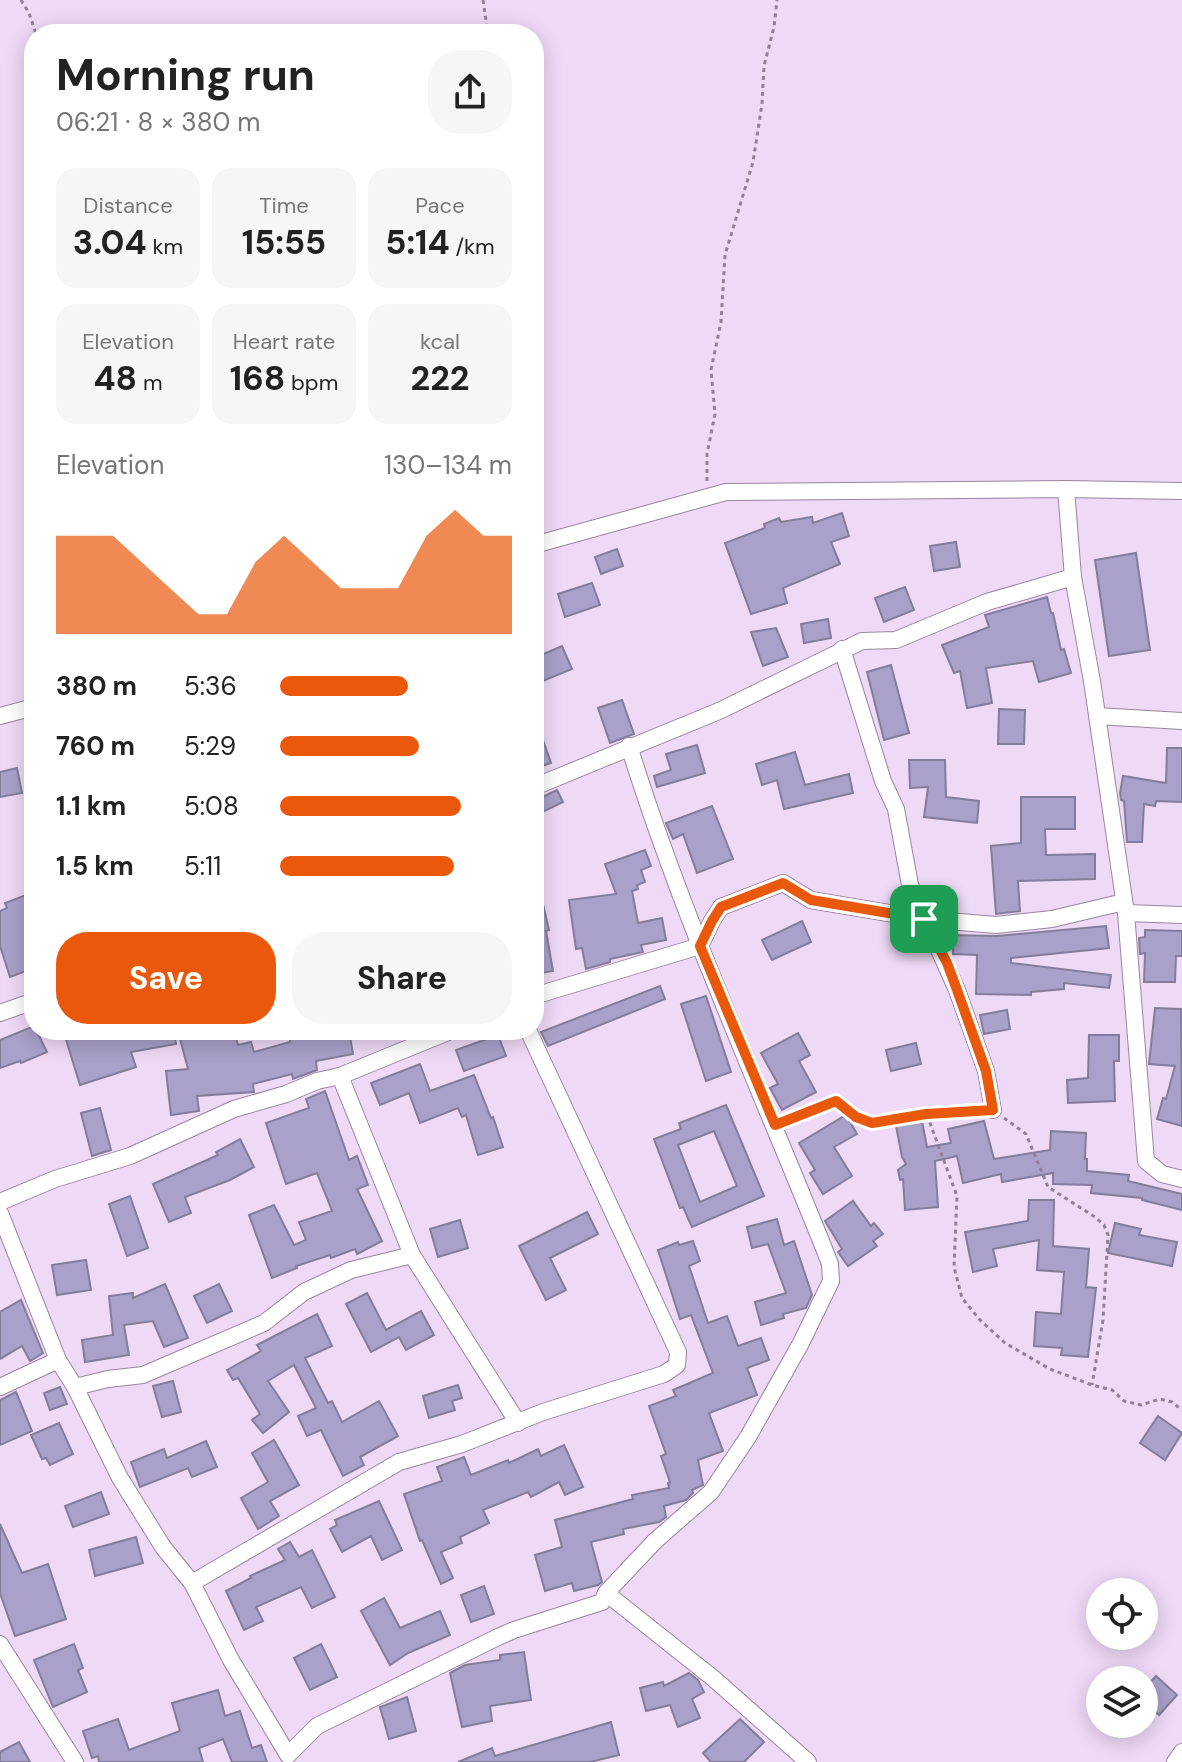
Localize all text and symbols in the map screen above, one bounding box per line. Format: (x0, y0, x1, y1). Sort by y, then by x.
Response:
text: Morning run (56, 46, 315, 104)
button: share (428, 50, 512, 134)
text: 06:21 · 8 × 380 m (56, 105, 260, 139)
text: Distance (83, 191, 173, 220)
text: Time (259, 191, 309, 220)
text: Pace (415, 191, 465, 220)
text: 3.04 (73, 220, 147, 265)
text: 15:55 (242, 220, 326, 265)
text: 5:14 (385, 220, 450, 265)
text: km (147, 232, 183, 261)
text: /km (450, 232, 495, 261)
text: Elevation (82, 327, 174, 356)
text: Heart rate (233, 327, 335, 356)
text: kcal (420, 327, 460, 356)
text: 48 (93, 356, 137, 401)
text: 168 (230, 356, 285, 401)
text: 222 (411, 356, 469, 401)
text: m (137, 368, 163, 397)
text: bpm (285, 368, 338, 397)
text: Elevation (56, 448, 164, 482)
text: 130–134 m (384, 448, 512, 482)
text: 380 m (56, 669, 137, 703)
text: 5:36 (184, 669, 237, 703)
text: 760 m (56, 729, 135, 763)
text: 5:29 (184, 729, 236, 763)
text: 1.1 km (56, 789, 126, 823)
text: 5:08 (184, 789, 239, 823)
text: 1.5 km (56, 849, 134, 883)
text: 5:11 (184, 849, 221, 883)
pin (890, 885, 958, 953)
icon: arrive (902, 897, 946, 941)
button: Save (56, 932, 276, 1024)
button: Share (292, 932, 512, 1024)
map controls (1086, 1578, 1158, 1738)
button: locate (1086, 1578, 1158, 1650)
button: layers (1086, 1666, 1158, 1738)

